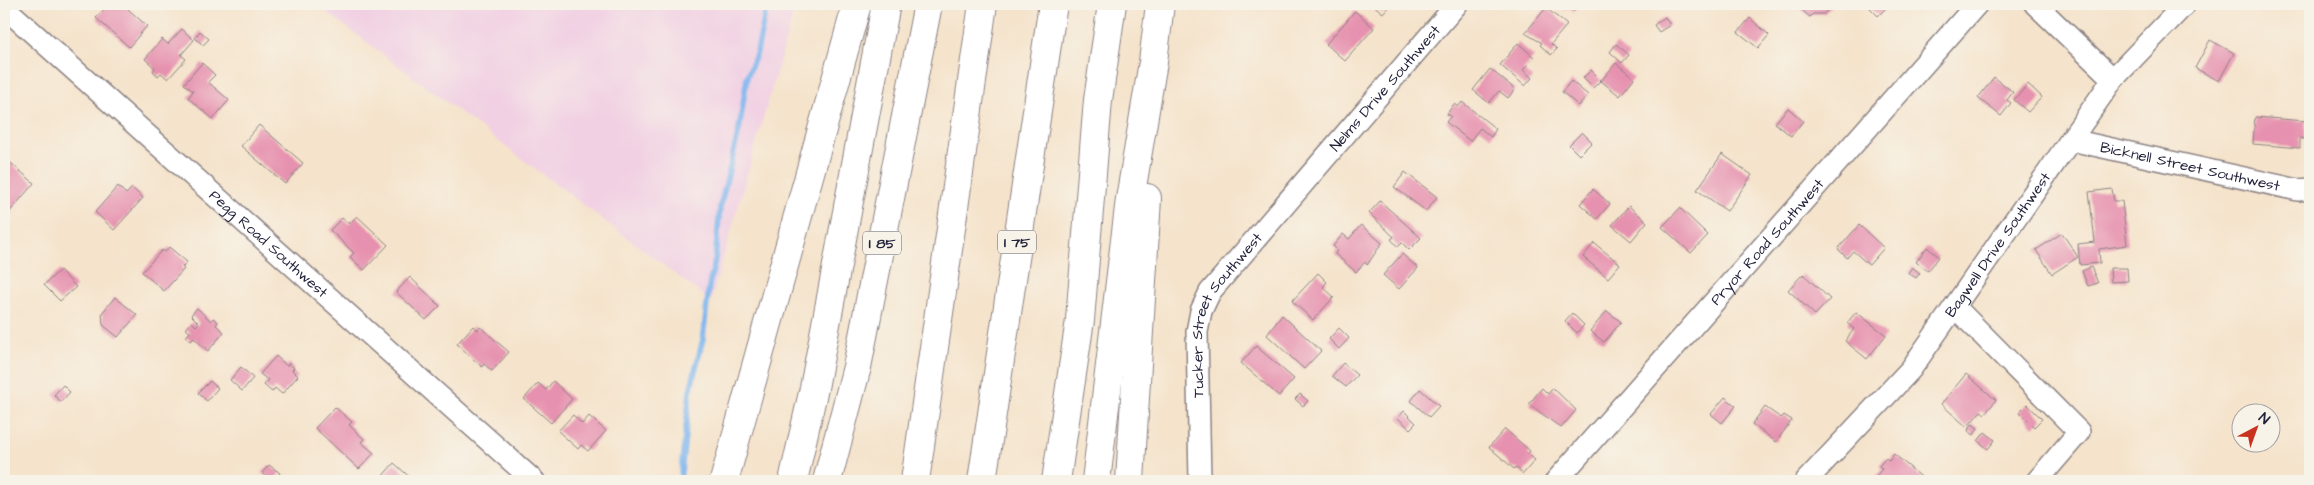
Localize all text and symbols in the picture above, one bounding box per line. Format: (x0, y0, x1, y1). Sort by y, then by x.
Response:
street label: Nelms Drive Southwest (1325, 21, 1445, 156)
street label: Bicknell Street Southwest (2098, 137, 2282, 197)
street label: Bagwell Drive Southwest (1940, 168, 2056, 322)
street label: Pryor Road Southwest (1706, 174, 1829, 310)
street label: Pegg Road Southwest (204, 185, 332, 303)
street label: Tucker Street Southwest (1187, 228, 1267, 398)
road number: I 75 (998, 230, 1036, 253)
road number: I 85 (863, 232, 901, 254)
north arrow (2232, 402, 2282, 452)
text: N (2254, 409, 2274, 430)

